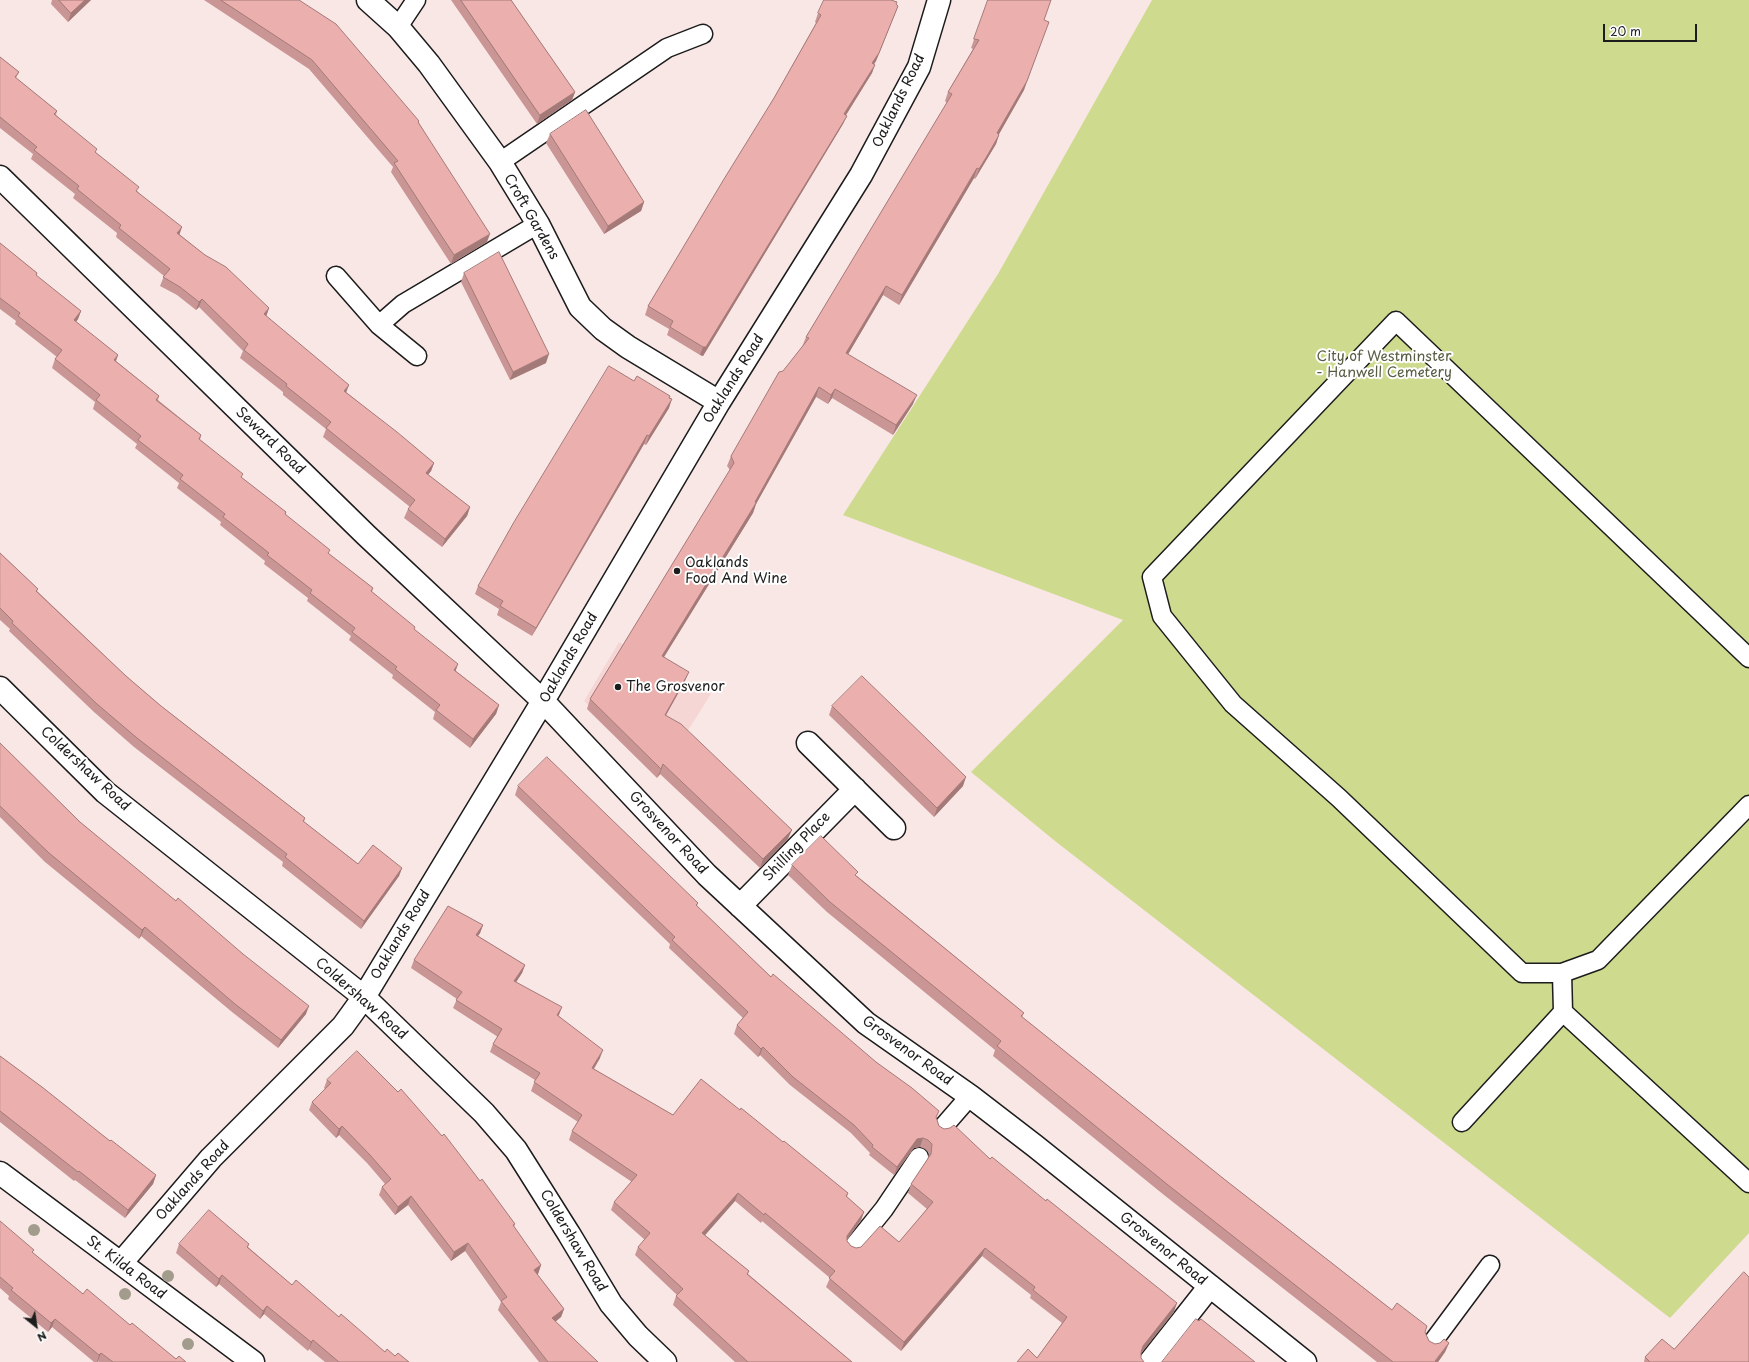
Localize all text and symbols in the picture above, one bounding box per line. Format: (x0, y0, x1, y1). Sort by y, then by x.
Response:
scale bar (1605, 16, 1699, 42)
text: 20 m (1610, 22, 1641, 40)
street label: Oaklands Road (869, 52, 929, 150)
street label: Croft Gardens (500, 171, 562, 263)
street label: Oaklands Road (700, 331, 768, 427)
park label: City of Westminster - Hanwell Cemetery (1316, 349, 1452, 382)
street label: Seward Road (232, 404, 308, 478)
place label: Oaklands Food And Wine (685, 555, 788, 588)
marker: Oaklands Food And Wine (672, 566, 682, 576)
street label: Oaklands Road (536, 610, 602, 706)
place label: The Grosvenor (626, 679, 725, 695)
marker: The Grosvenor (613, 682, 623, 692)
street label: Coldershaw Road (37, 723, 133, 815)
street label: Grosvenor Road (625, 788, 711, 878)
street label: Shilling Place (760, 809, 834, 885)
street label: Oaklands Road (368, 887, 434, 983)
street label: Coldershaw Road (312, 954, 410, 1044)
street label: Grosvenor Road (859, 1013, 955, 1089)
street label: Oaklands Road (153, 1138, 233, 1224)
street label: Coldershaw Road (536, 1187, 610, 1295)
street label: Grosvenor Road (1116, 1209, 1210, 1289)
street label: St. Kilda Road (83, 1233, 169, 1303)
north arrow (16, 1306, 56, 1346)
text: N (34, 1327, 50, 1346)

